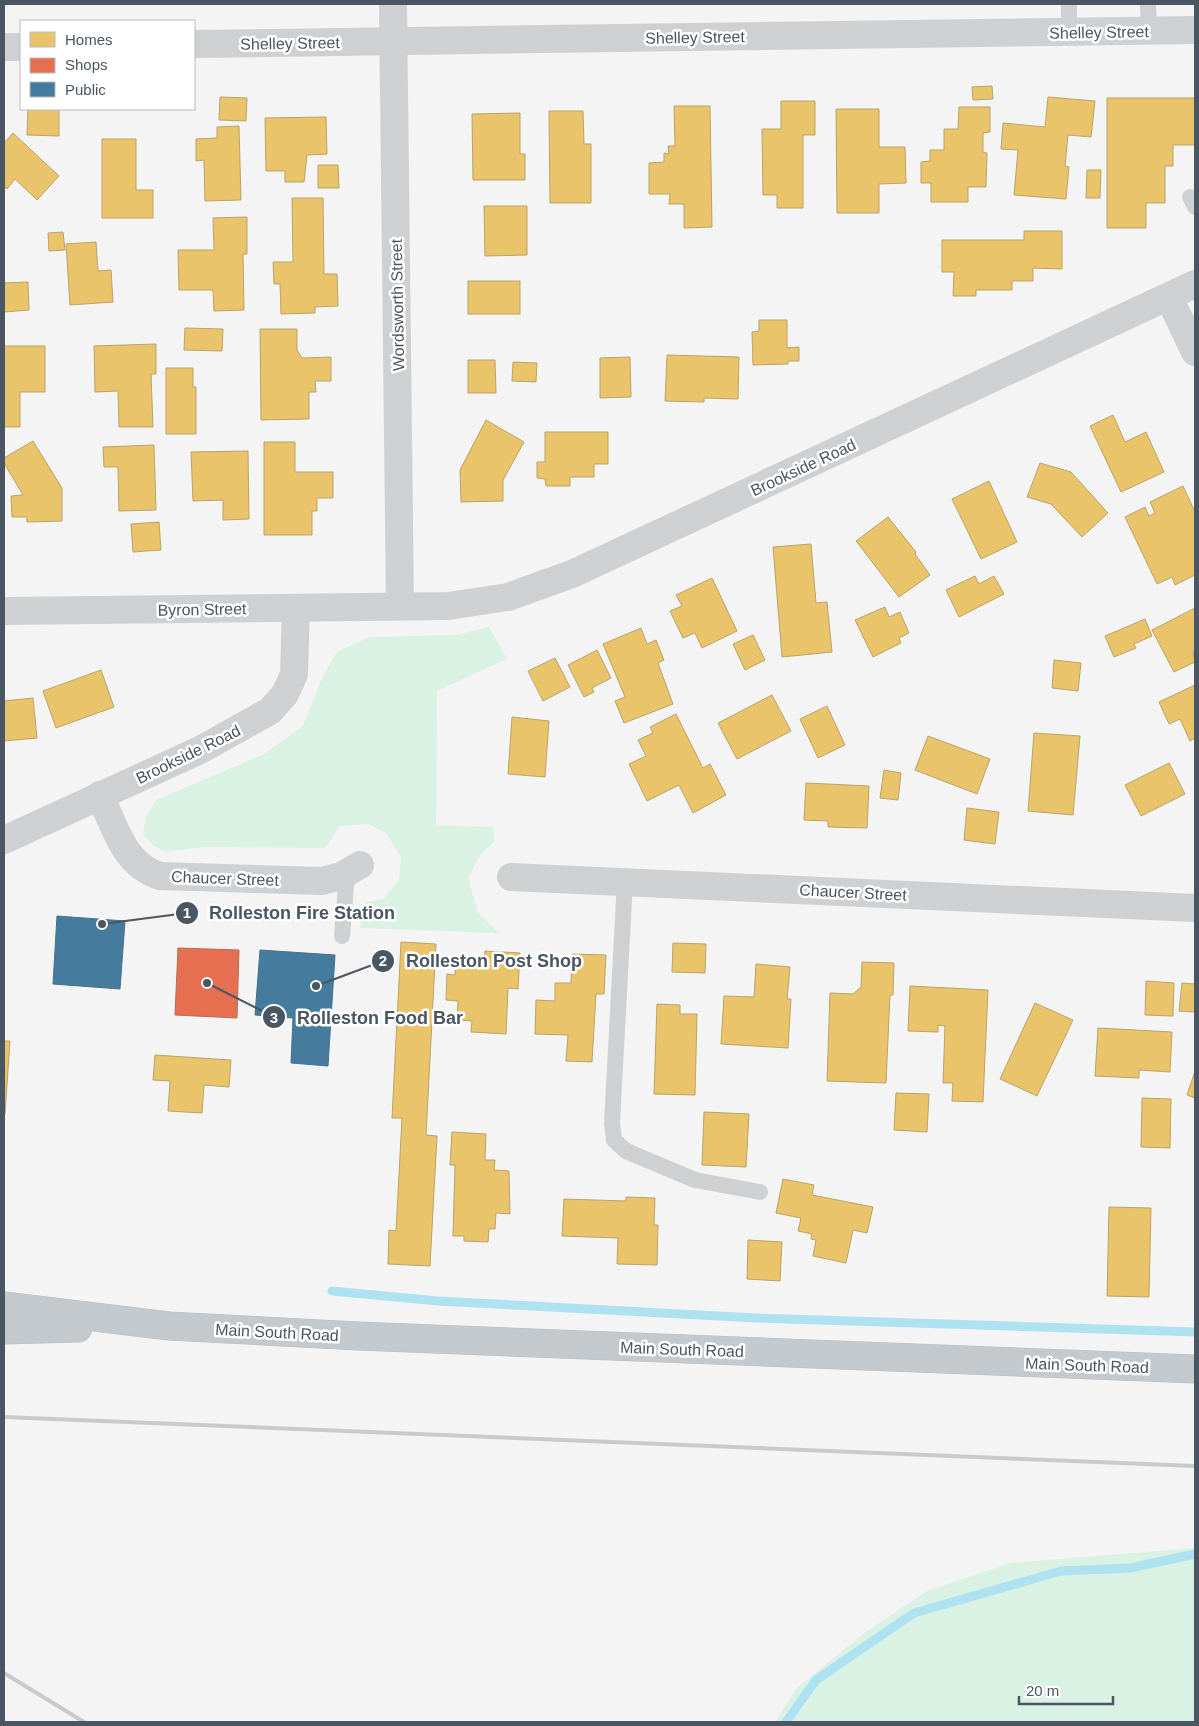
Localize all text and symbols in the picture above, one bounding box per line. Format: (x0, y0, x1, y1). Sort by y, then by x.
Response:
legend (20, 20, 195, 110)
street label: Shelley Street (1049, 23, 1150, 42)
street label: Shelley Street (645, 28, 746, 47)
text: Homes (65, 31, 113, 48)
street label: Shelley Street (240, 34, 341, 53)
text: Shops (65, 56, 108, 73)
text: Public (65, 81, 106, 98)
street label: Wordsworth Street (388, 238, 407, 371)
street label: Brookside Road (748, 436, 858, 499)
street label: Byron Street (157, 600, 247, 619)
street label: Brookside Road (133, 722, 243, 787)
street label: Chaucer Street (171, 868, 280, 889)
street label: Chaucer Street (799, 881, 908, 904)
callout: Rolleston Fire Station (174, 897, 405, 930)
text: Rolleston Fire Station (209, 903, 395, 923)
text: 1 (183, 904, 191, 921)
callout: Rolleston Post Shop (371, 945, 592, 978)
text: Rolleston Post Shop (406, 951, 582, 971)
text: 2 (379, 952, 387, 969)
callout: Rolleston Food Bar (262, 1001, 473, 1034)
text: Rolleston Food Bar (297, 1008, 463, 1028)
text: 3 (270, 1009, 278, 1026)
street label: Main South Road (215, 1321, 339, 1344)
street label: Main South Road (620, 1339, 744, 1360)
street label: Main South Road (1025, 1355, 1149, 1376)
scale bar (1019, 1674, 1113, 1706)
text: 20 m (1026, 1682, 1059, 1699)

